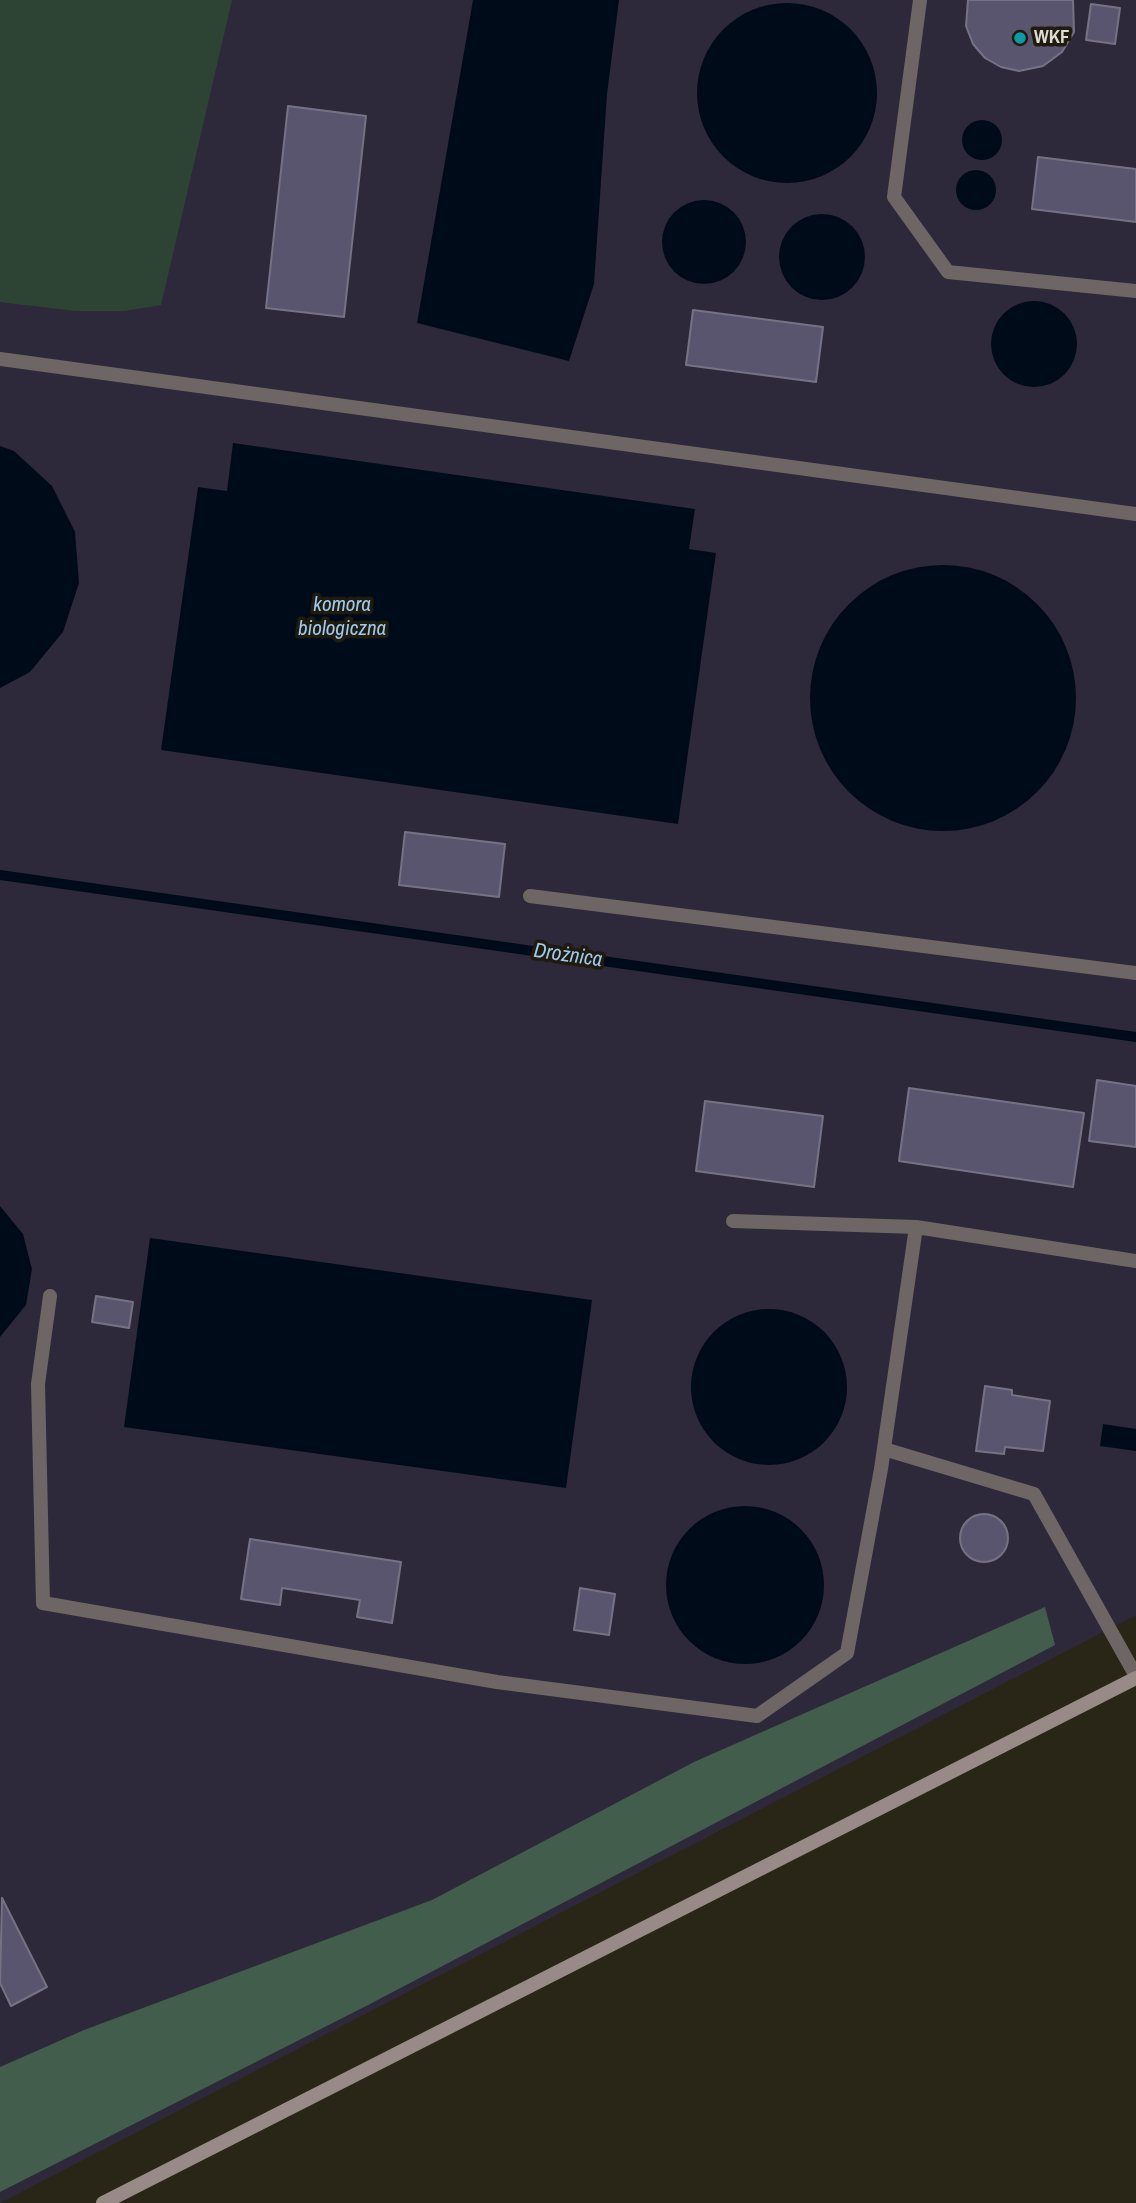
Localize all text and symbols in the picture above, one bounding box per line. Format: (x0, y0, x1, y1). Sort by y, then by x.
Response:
place label: WKF (1034, 27, 1069, 49)
marker: WKF (1012, 30, 1028, 46)
water label: komora biologiczna (298, 592, 386, 642)
water label: Drożnica (532, 939, 604, 973)

